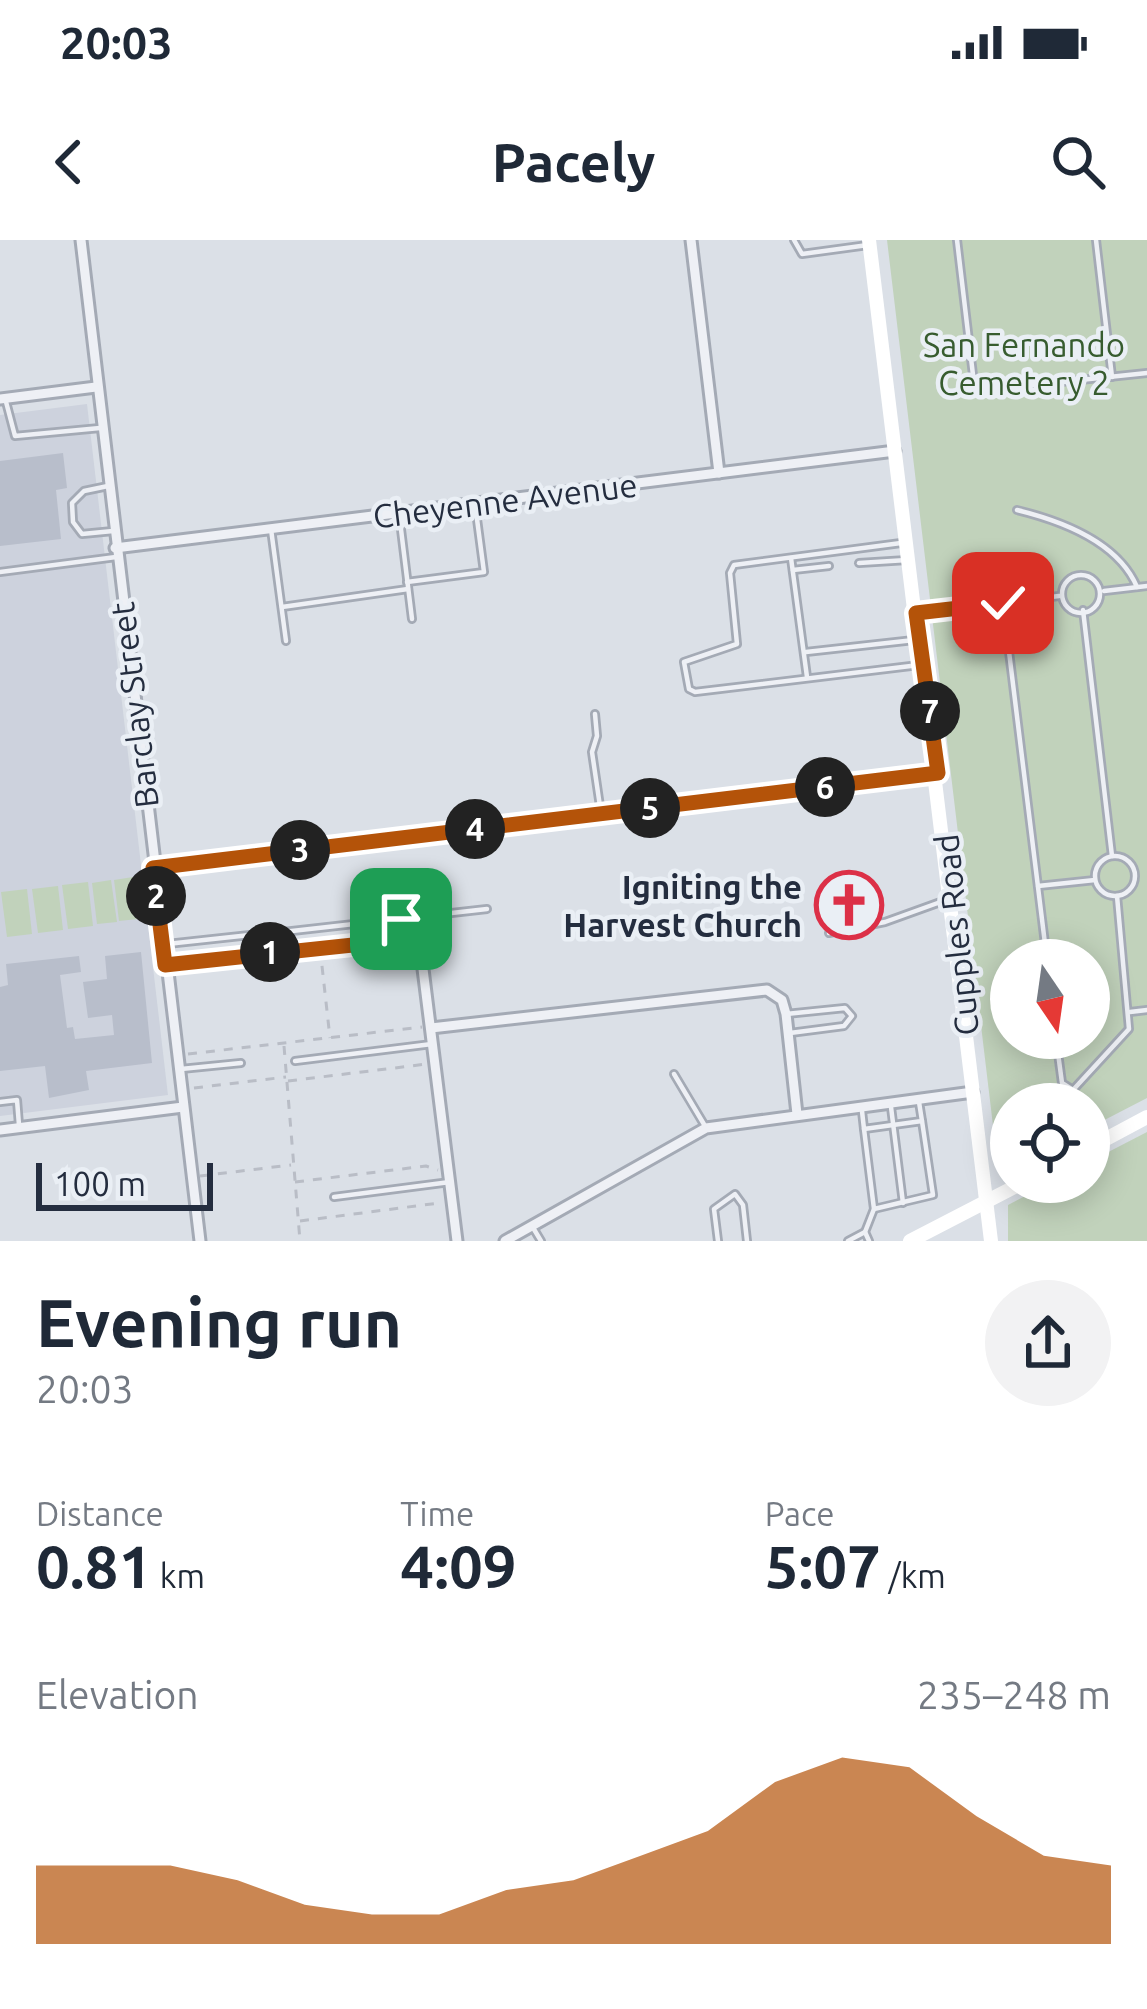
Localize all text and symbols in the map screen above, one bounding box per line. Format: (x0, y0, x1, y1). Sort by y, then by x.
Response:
text: 20:03 (60, 17, 173, 68)
icon: back (36, 129, 102, 195)
icon: search (1045, 129, 1111, 195)
text: Pacely (492, 132, 655, 192)
park label: San Fernando Cemetery 2 (923, 326, 1125, 401)
street label: Cheyenne Avenue (371, 465, 639, 535)
pin (952, 552, 1054, 654)
icon: check (970, 570, 1036, 636)
street label: Barclay Street (103, 600, 165, 810)
pin: 7 (900, 681, 960, 741)
text: 7 (921, 692, 939, 729)
pin: 6 (795, 757, 855, 817)
text: 6 (816, 768, 834, 805)
pin: 5 (620, 778, 680, 838)
text: 5 (641, 789, 659, 826)
pin: 4 (445, 799, 505, 859)
text: 4 (466, 810, 484, 847)
pin: 3 (270, 820, 330, 880)
text: 3 (291, 831, 309, 868)
street label: Cupples Road (927, 833, 985, 1037)
pin: 2 (126, 866, 186, 926)
pin (350, 868, 452, 970)
place label: Igniting the Harvest Church (563, 868, 802, 943)
church icon: Igniting the Harvest Church (814, 870, 884, 940)
text: 2 (147, 877, 165, 914)
icon: arrive (368, 886, 434, 952)
pin: 1 (240, 922, 300, 982)
text: 1 (261, 933, 279, 970)
north arrow (990, 939, 1110, 1059)
map controls (990, 939, 1110, 1203)
button: locate (990, 1083, 1110, 1203)
scale bar (36, 1157, 213, 1210)
text: 100 m (54, 1165, 146, 1202)
button: share (985, 1280, 1111, 1406)
text: Evening run (36, 1285, 402, 1359)
text: 20:03 (36, 1367, 134, 1410)
text: Distance (36, 1495, 164, 1532)
text: Time (400, 1495, 474, 1532)
text: Pace (765, 1495, 835, 1532)
text: 0.81 (36, 1532, 152, 1599)
text: 4:09 (400, 1532, 517, 1599)
text: 5:07 (765, 1532, 881, 1599)
text: km (152, 1557, 205, 1594)
text: /km (881, 1557, 946, 1594)
text: Elevation (36, 1673, 199, 1716)
text: 235–248 m (917, 1673, 1111, 1716)

